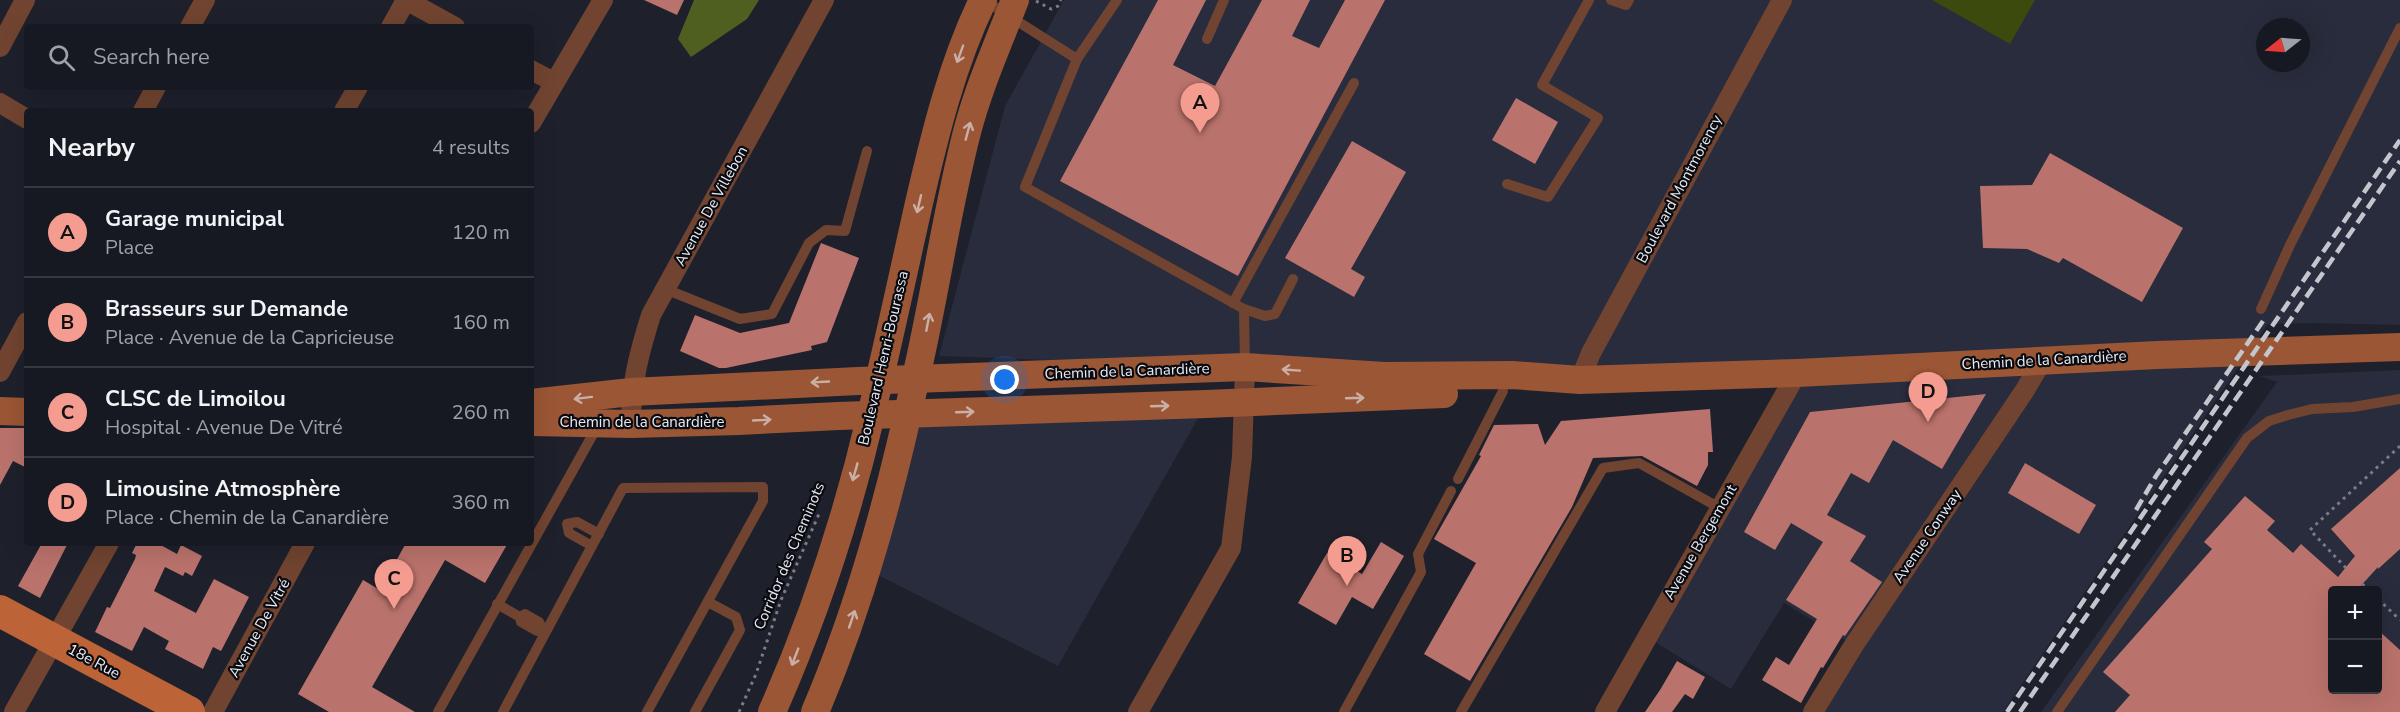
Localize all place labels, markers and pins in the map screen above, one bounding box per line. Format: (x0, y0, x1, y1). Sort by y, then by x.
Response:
pin: A (1180, 84, 1220, 133)
pin: D (1908, 372, 1948, 422)
pin: B (1328, 536, 1366, 586)
pin: C (374, 560, 414, 609)

